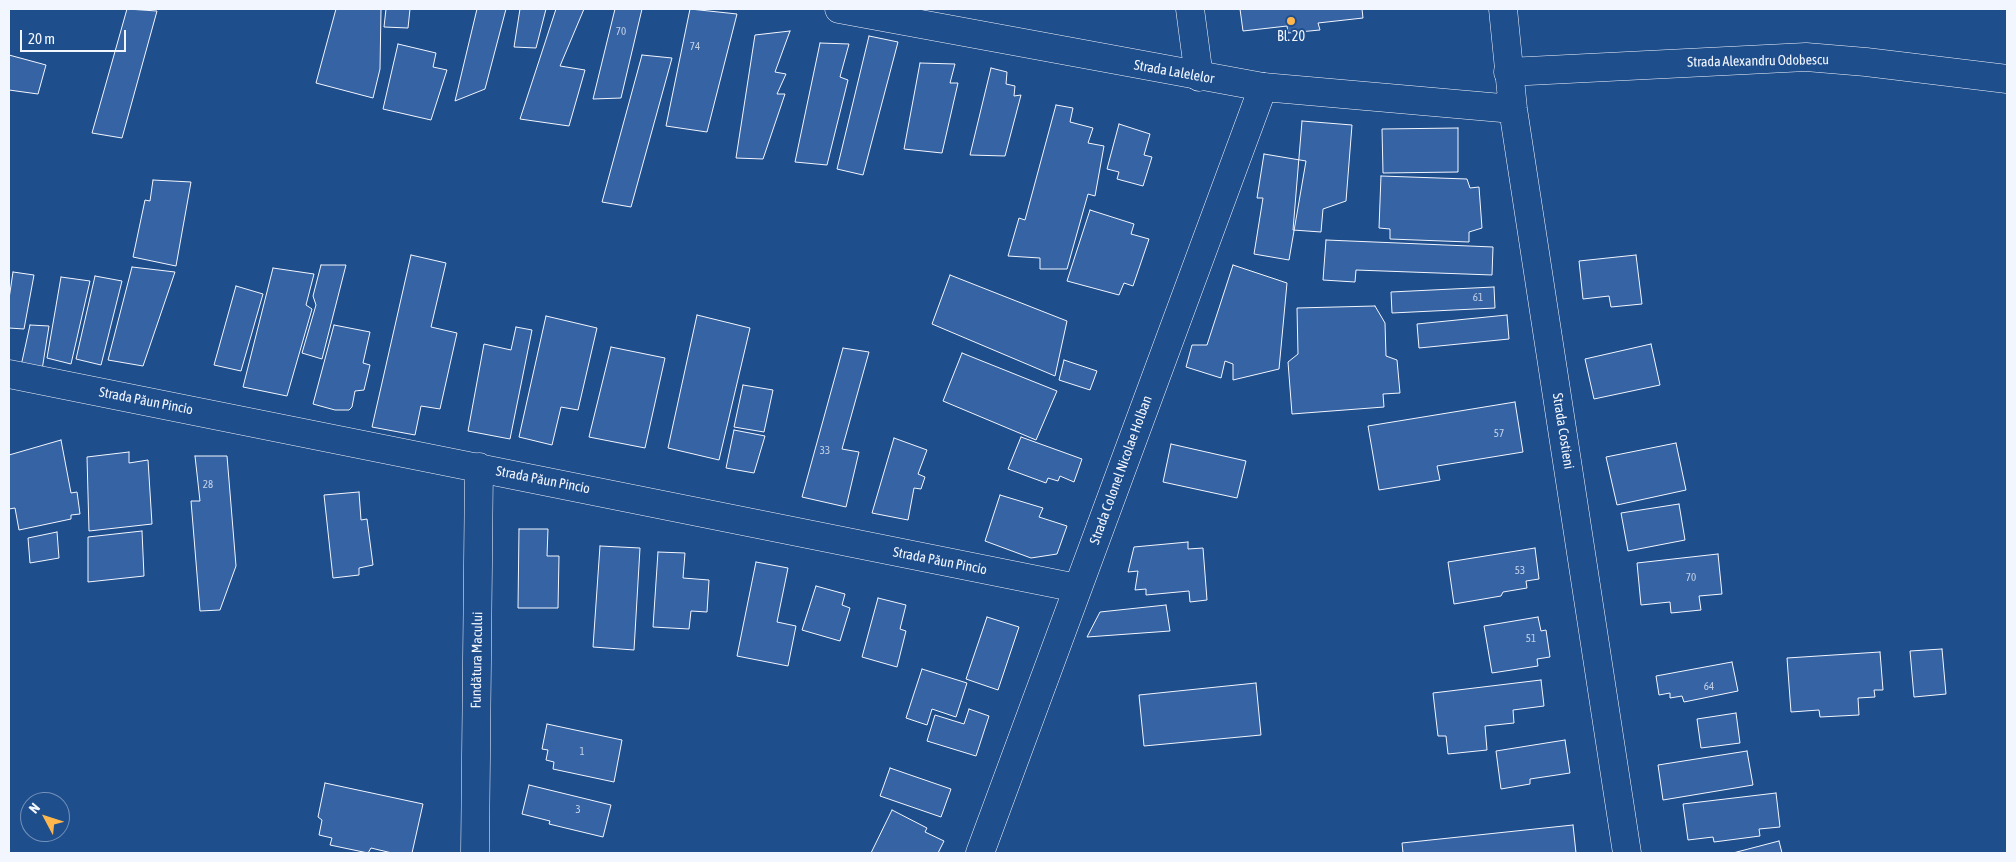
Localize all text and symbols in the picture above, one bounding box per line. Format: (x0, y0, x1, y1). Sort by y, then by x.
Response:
marker: Bl. 20 (1285, 15, 1297, 27)
scale bar (22, 20, 129, 52)
house number: 70 (616, 25, 626, 39)
place label: Bl. 20 (1277, 29, 1305, 45)
text: 20 m (28, 30, 55, 47)
house number: 74 (690, 40, 700, 54)
street label: Strada Alexandru Odobescu (1687, 51, 1829, 71)
street label: Strada Lalelelor (1132, 57, 1216, 87)
house number: 61 (1473, 291, 1483, 305)
street label: Strada Păun Pincio (98, 384, 194, 418)
street label: Strada Costieni (1549, 392, 1577, 470)
street label: Strada Colonel Nicolae Holban (1086, 393, 1156, 547)
house number: 57 (1494, 427, 1504, 441)
house number: 33 (820, 444, 830, 458)
street label: Strada Păun Pincio (495, 463, 591, 497)
house number: 28 (203, 478, 213, 492)
street label: Strada Păun Pincio (892, 544, 988, 578)
house number: 53 (1515, 564, 1525, 578)
house number: 70 (1686, 571, 1696, 585)
street label: Fundătura Macului (468, 611, 486, 709)
house number: 51 (1526, 632, 1536, 646)
house number: 64 (1704, 680, 1714, 694)
house number: 1 (579, 745, 585, 759)
north arrow (20, 792, 70, 842)
text: N (25, 800, 43, 816)
house number: 3 (575, 803, 581, 817)

